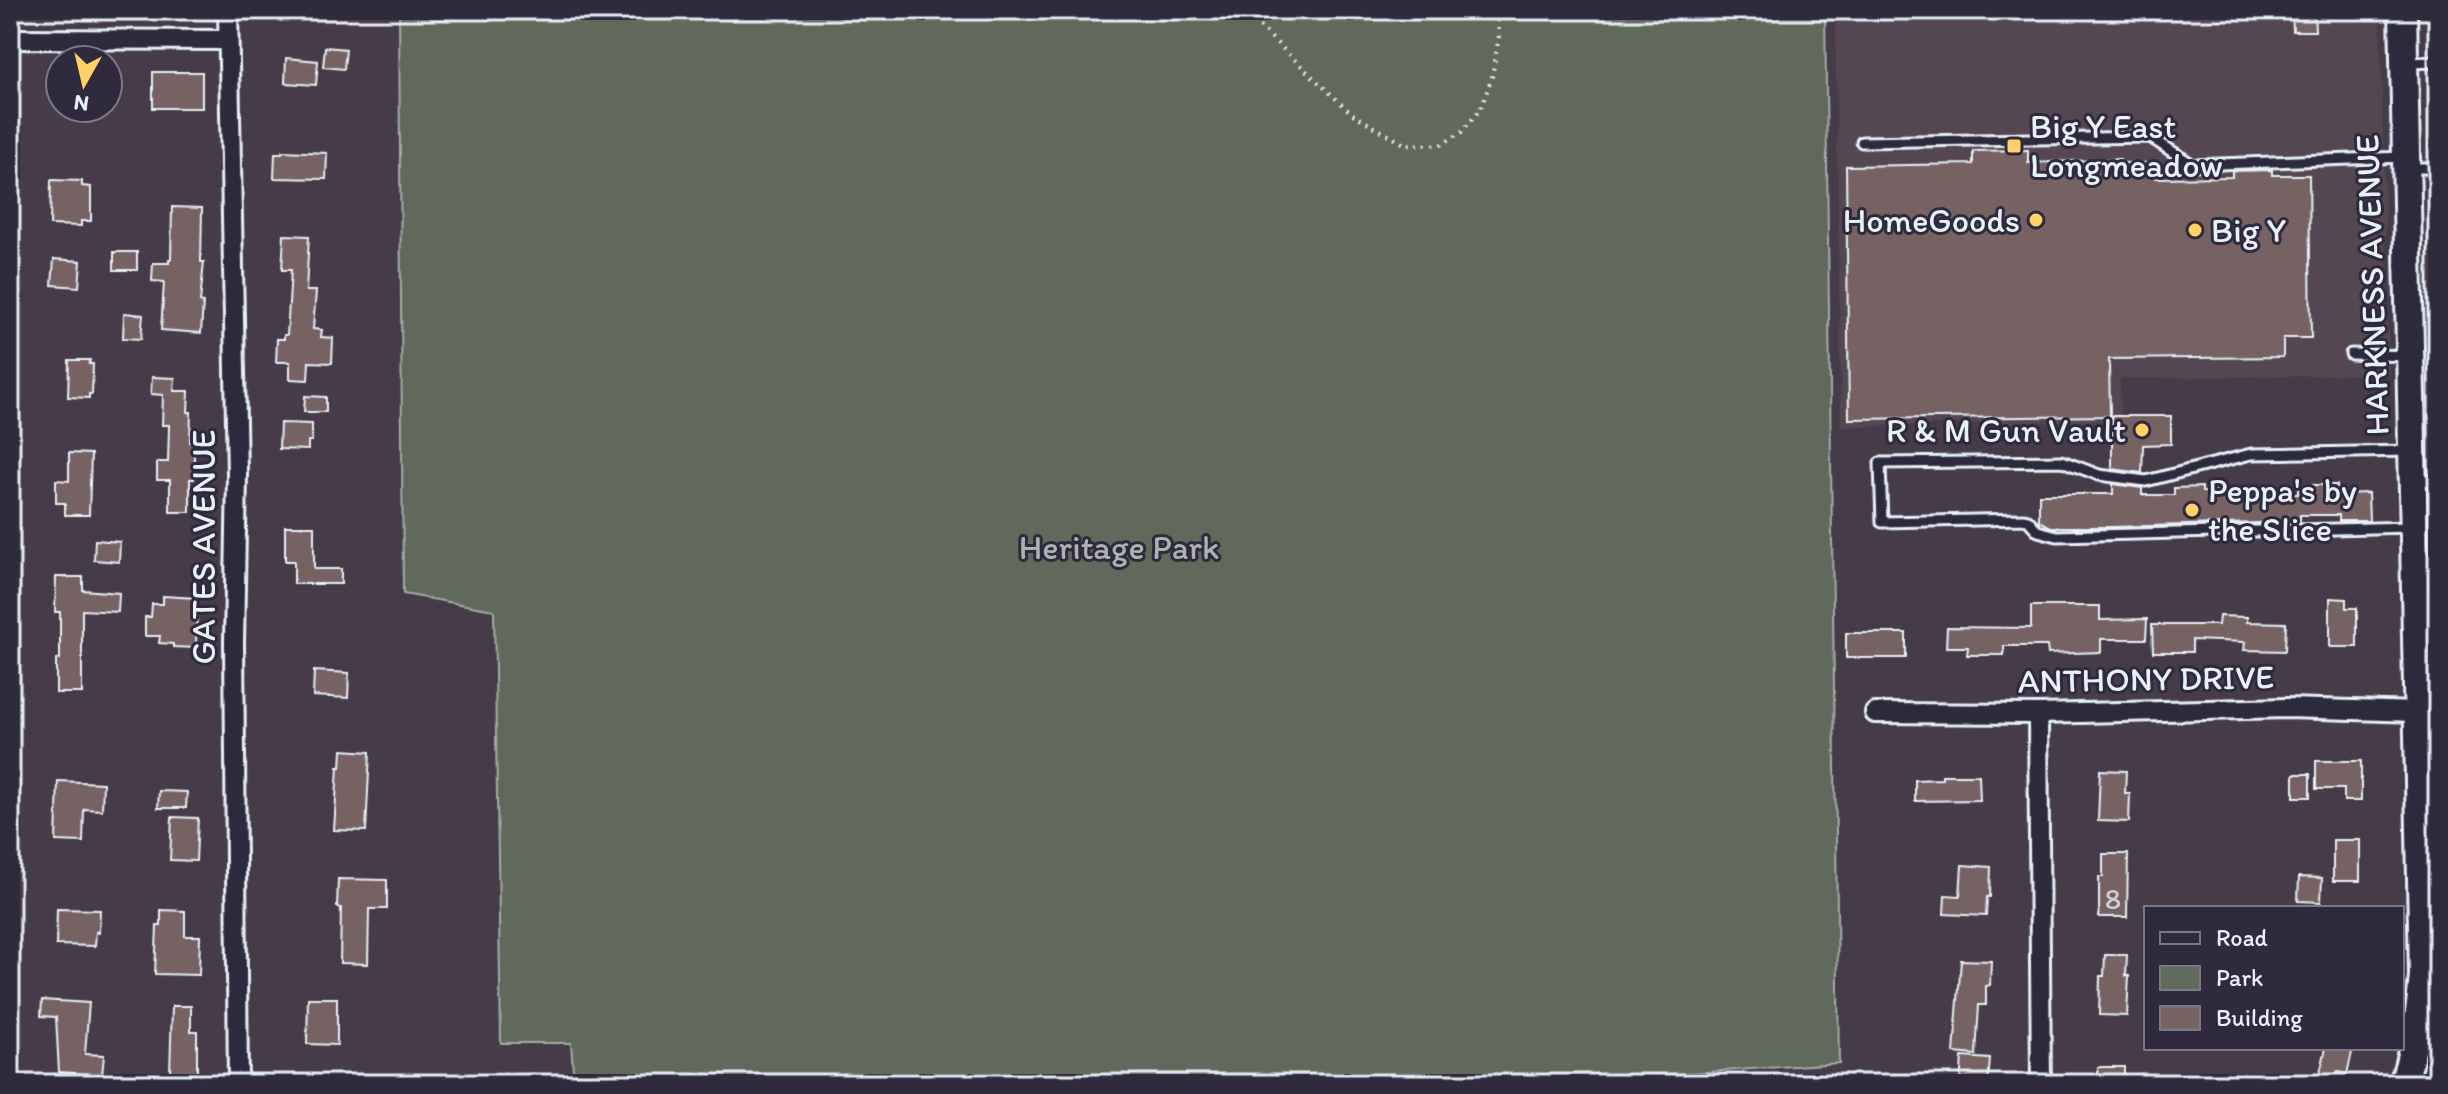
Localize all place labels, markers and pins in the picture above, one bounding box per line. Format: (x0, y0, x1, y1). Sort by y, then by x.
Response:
place label: Big Y East Longmeadow (2030, 106, 2223, 186)
marker: Big Y East Longmeadow (2005, 137, 2023, 155)
place label: HomeGoods (1843, 200, 2020, 241)
place label: Big Y (2211, 210, 2287, 251)
marker: HomeGoods (2027, 211, 2045, 229)
marker: Big Y (2186, 221, 2204, 239)
place label: R & M Gun Vault (1886, 410, 2126, 451)
marker: R & M Gun Vault (2133, 421, 2151, 439)
place label: Peppa's by the Slice (2208, 470, 2357, 550)
marker: Peppa's by the Slice (2183, 501, 2201, 519)

